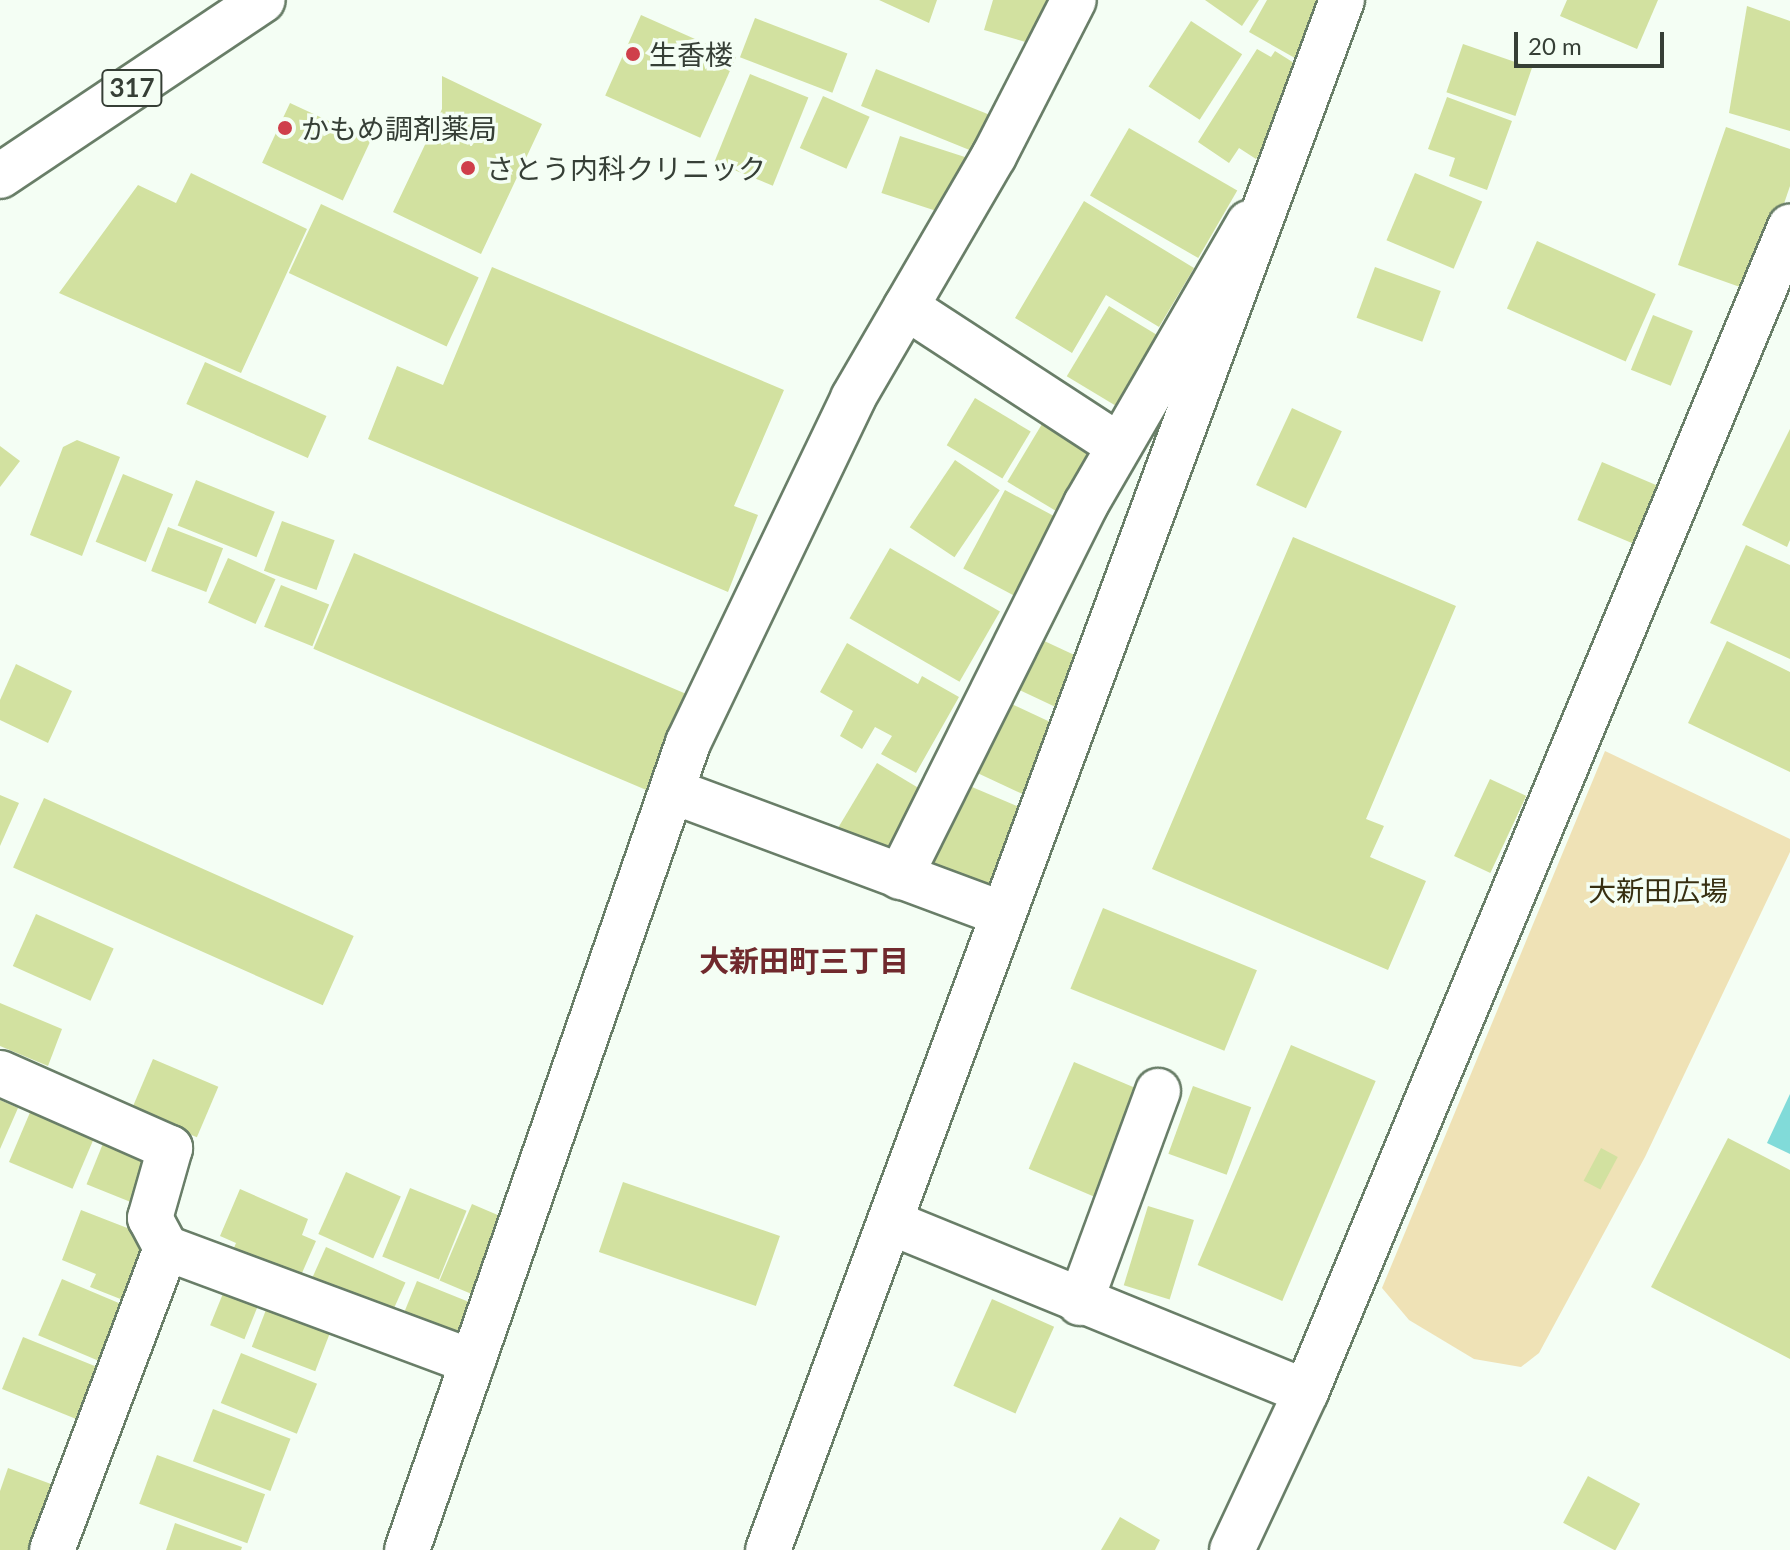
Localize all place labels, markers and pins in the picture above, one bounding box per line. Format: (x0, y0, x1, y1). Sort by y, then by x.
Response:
place label: 生香楼 (649, 37, 733, 71)
marker: 生香楼 (624, 45, 642, 63)
place label: かもめ調剤薬局 (301, 111, 497, 145)
marker: かもめ調剤薬局 (276, 119, 294, 137)
place label: さとう内科クリニック (486, 151, 766, 185)
marker: さとう内科クリニック (457, 157, 479, 179)

